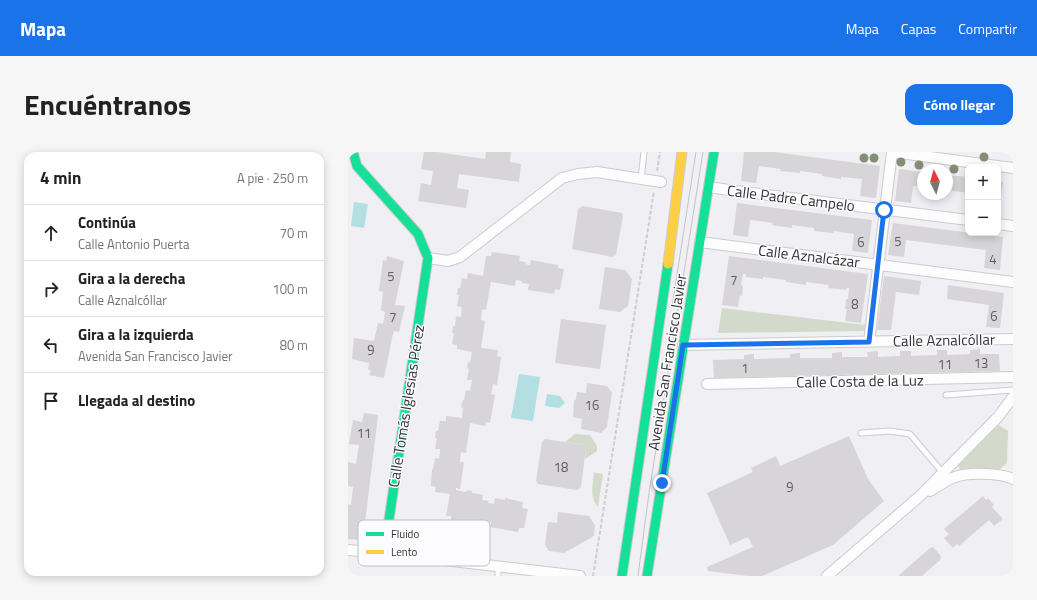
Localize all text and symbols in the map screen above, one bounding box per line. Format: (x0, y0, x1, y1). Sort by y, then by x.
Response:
text: Mapa (20, 14, 66, 43)
text: Mapa (846, 18, 879, 39)
text: Capas (901, 18, 936, 39)
text: Compartir (958, 18, 1017, 39)
text: Encuéntranos (24, 83, 191, 126)
button: Cómo llegar (905, 84, 1013, 125)
north arrow (917, 164, 953, 200)
map controls (965, 164, 1001, 236)
button: + (965, 164, 1001, 200)
text: 4 min (40, 165, 81, 191)
text: A pie · 250 m (237, 168, 308, 188)
street label: Calle Padre Campelo (726, 179, 856, 217)
button: − (965, 200, 1001, 236)
route start (875, 201, 893, 219)
text: Continúa (78, 211, 136, 234)
icon: ahead (40, 222, 62, 244)
text: 70 m (280, 223, 308, 243)
house number: 5 (894, 231, 902, 251)
house number: 6 (857, 232, 865, 252)
text: Calle Antonio Puerta (78, 234, 189, 254)
street label: Calle Aznalcázar (757, 238, 861, 274)
house number: 4 (989, 249, 997, 269)
house number: 5 (387, 266, 395, 286)
text: Gira a la derecha (78, 267, 185, 290)
house number: 7 (730, 270, 738, 290)
street label: Avenida San Francisco Javier (642, 272, 692, 452)
icon: right (40, 278, 62, 300)
text: 100 m (272, 279, 308, 299)
text: Calle Aznalcóllar (78, 290, 167, 310)
house number: 8 (851, 294, 859, 314)
house number: 6 (990, 306, 998, 326)
house number: 7 (389, 307, 397, 327)
text: Gira a la izquierda (78, 323, 194, 346)
street label: Calle Tomás Iglesias Pérez (382, 323, 430, 489)
street label: Calle Aznalcóllar (893, 328, 995, 352)
icon: left (40, 334, 62, 356)
text: 80 m (280, 335, 308, 355)
house number: 9 (367, 340, 375, 360)
text: Avenida San Francisco Javier (78, 346, 233, 366)
house number: 13 (974, 353, 988, 373)
house number: 11 (938, 354, 952, 374)
house number: 1 (741, 358, 749, 378)
street label: Calle Costa de la Luz (796, 368, 924, 394)
text: Llegada al destino (78, 389, 195, 412)
icon: arrive (40, 390, 62, 412)
house number: 16 (585, 395, 599, 415)
house number: 11 (357, 423, 371, 443)
house number: 18 (554, 457, 568, 477)
route end (653, 474, 671, 492)
house number: 9 (786, 477, 794, 497)
legend (358, 520, 490, 566)
text: Fluido (391, 526, 419, 542)
text: Lento (391, 544, 418, 560)

